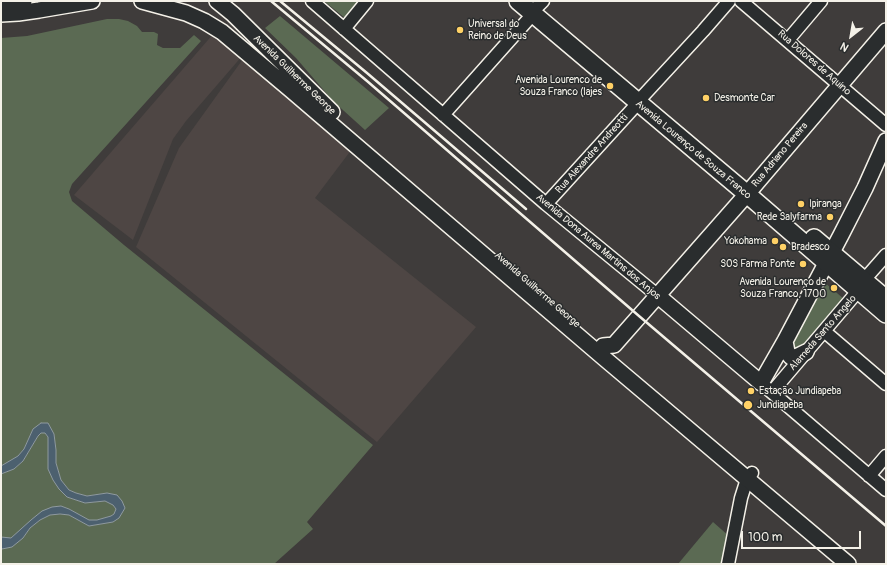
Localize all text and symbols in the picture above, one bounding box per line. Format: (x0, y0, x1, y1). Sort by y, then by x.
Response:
north arrow (831, 16, 871, 56)
place label: Universal do Reino de Deus (468, 18, 527, 42)
marker: Universal do Reino de Deus (455, 25, 465, 35)
street label: Rua Dolores de Aquino (775, 28, 853, 98)
street label: Avenida Guilherme George (250, 33, 338, 117)
text: N (838, 39, 851, 54)
place label: Avenida Lourenco de Souza Franco (lajes (515, 74, 602, 98)
marker: Avenida Lourenco de Souza Franco (lajes (605, 81, 615, 91)
place label: Desmonte Car (714, 92, 775, 104)
marker: Desmonte Car (701, 93, 711, 103)
street label: Avenida Lourenço de Souza Franco (633, 98, 753, 202)
street label: Rua Alexandre Andreotti (553, 112, 631, 196)
street label: Rua Adriano Pereira (749, 120, 811, 190)
street label: Avenida Dona Aurea Martins dos Anjos (533, 191, 663, 303)
place label: Ipiranga (809, 198, 842, 210)
marker: Ipiranga (796, 199, 806, 209)
place label: Rede Salyfarma (757, 211, 822, 223)
marker: Rede Salyfarma (825, 212, 835, 222)
place label: Yokohama (724, 235, 767, 247)
marker: Yokohama (770, 236, 780, 246)
place label: Bradesco (791, 241, 830, 253)
marker: Bradesco (778, 242, 788, 252)
street label: Avenida Guilherme George (492, 249, 582, 331)
place label: SOS Farma Ponte (720, 258, 795, 270)
marker: SOS Farma Ponte (798, 259, 808, 269)
place label: Avenida Lourenço de Souza Franco, 1700 (739, 276, 826, 300)
marker: Avenida Lourenço de Souza Franco, 1700 (829, 283, 839, 293)
street label: Alameda Santo Angelo (787, 293, 859, 373)
place label: Estação Jundiapeba (759, 385, 841, 397)
marker: Estação Jundiapeba (746, 386, 756, 396)
marker: Jundiapeba (742, 399, 754, 411)
place label: Jundiapeba (757, 399, 803, 411)
scale bar (743, 523, 863, 549)
text: 100 m (748, 530, 782, 545)

